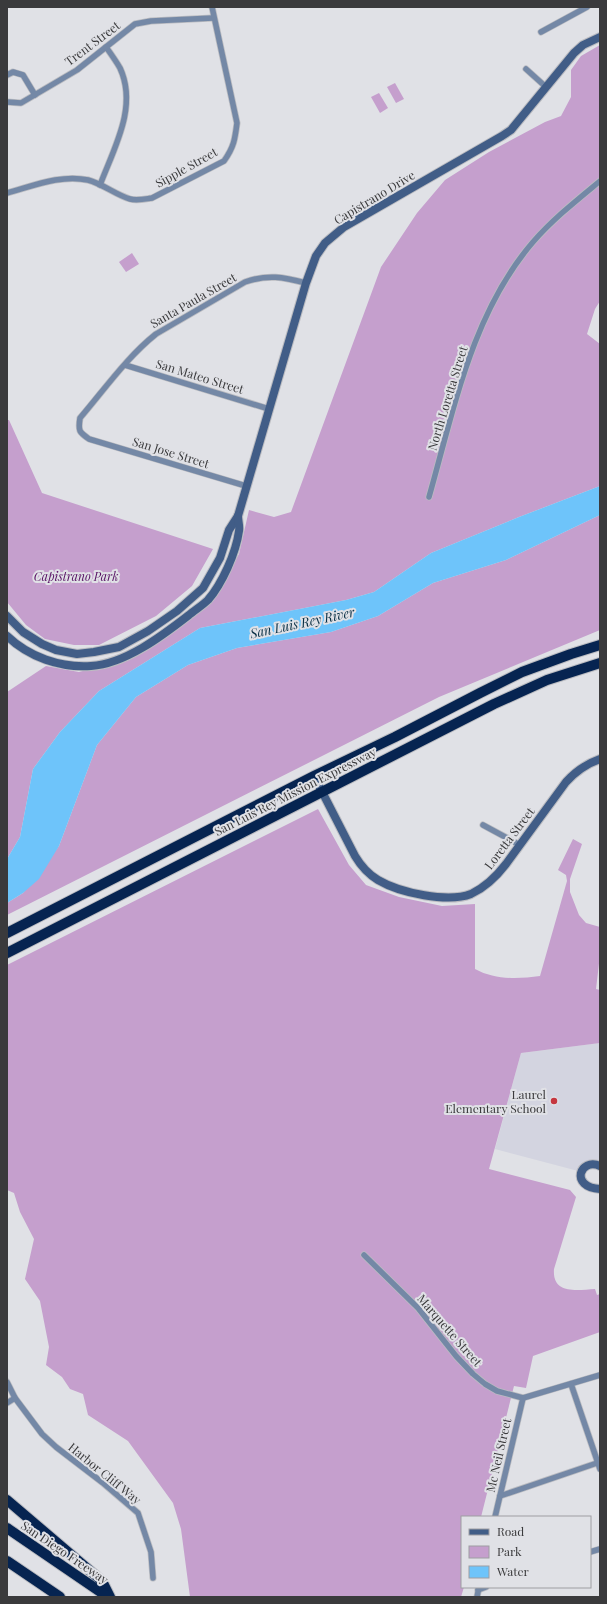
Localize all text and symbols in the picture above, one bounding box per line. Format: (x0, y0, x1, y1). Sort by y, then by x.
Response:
street label: Trent Street (61, 17, 123, 69)
street label: Sipple Street (152, 143, 220, 191)
street label: Capistrano Drive (331, 167, 417, 227)
street label: Santa Paula Street (147, 268, 240, 331)
street label: North Loretta Street (424, 343, 471, 452)
street label: San Mateo Street (154, 355, 247, 397)
street label: San Jose Street (131, 433, 212, 471)
park label: Capistrano Park (34, 568, 118, 584)
water label: San Luis Rey River (247, 603, 356, 642)
street label: San Luis Rey Mission Expressway (211, 743, 379, 839)
street label: Loretta Street (480, 803, 538, 872)
place label: Laurel Elementary School (445, 1086, 547, 1116)
marker: Laurel Elementary School (549, 1096, 559, 1106)
street label: Marquette Street (414, 1291, 486, 1370)
street label: Mc Neil Street (482, 1416, 514, 1494)
street label: Harbor Cliff Way (65, 1439, 145, 1507)
legend (461, 1516, 591, 1588)
street label: San Diego Freeway (18, 1517, 112, 1587)
text: Road (497, 1523, 524, 1539)
text: Park (497, 1543, 522, 1559)
text: Water (496, 1563, 530, 1579)

